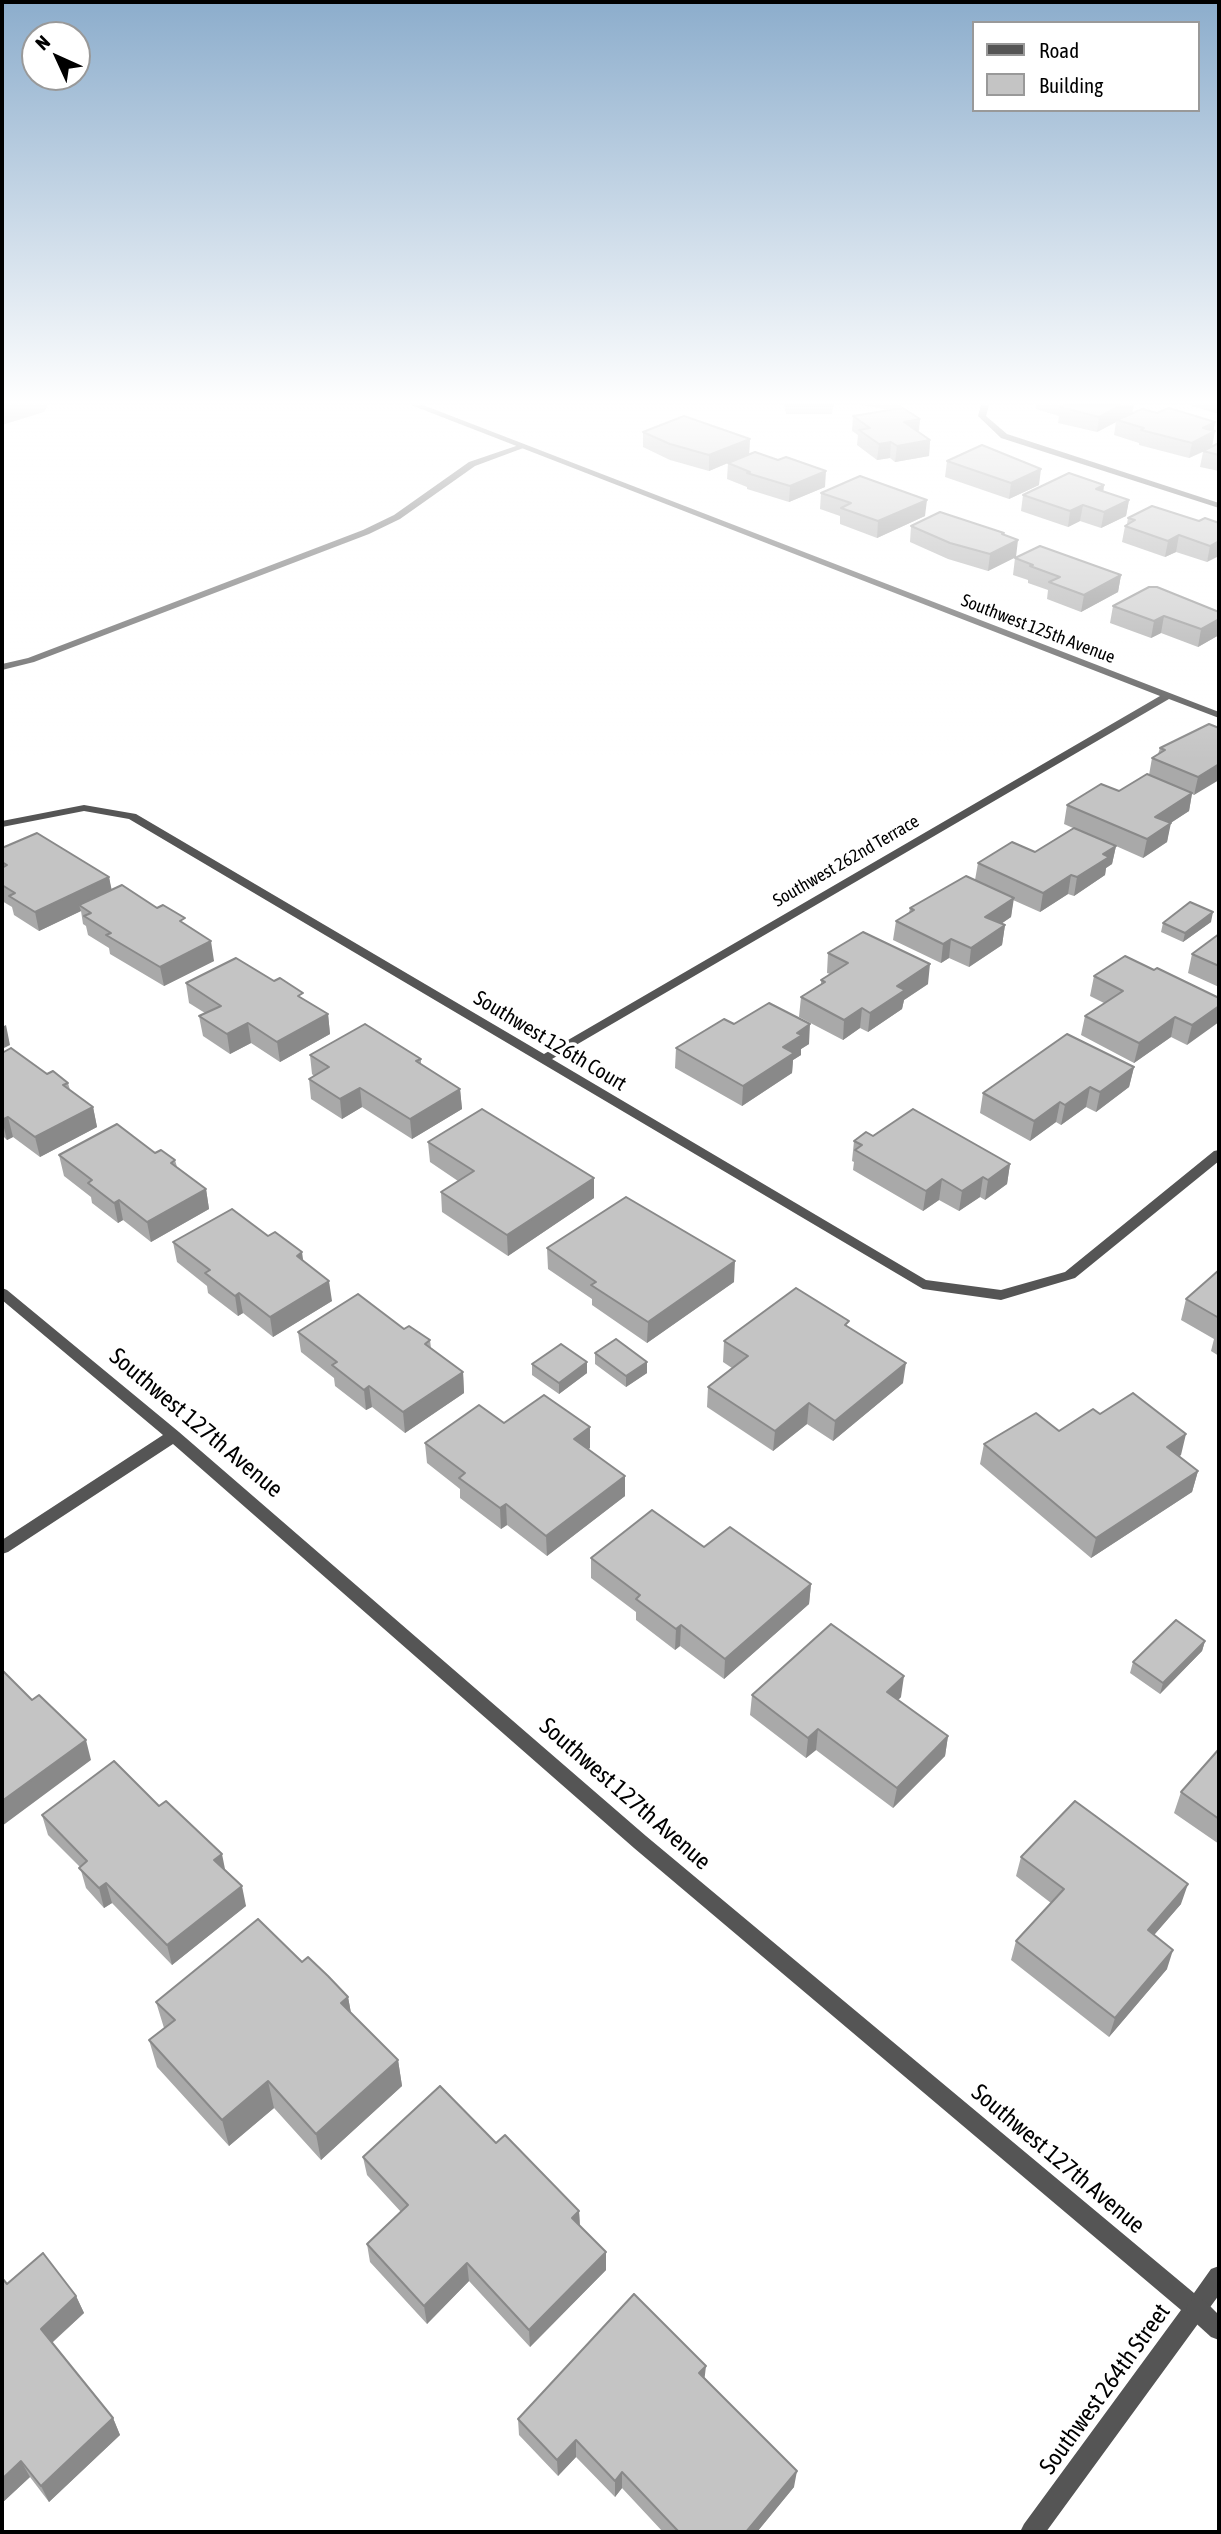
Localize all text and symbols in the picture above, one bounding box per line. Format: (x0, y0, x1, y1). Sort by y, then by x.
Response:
north arrow (21, 21, 91, 91)
legend (972, 21, 1200, 112)
text: N (31, 31, 54, 54)
text: Road (1039, 38, 1079, 62)
text: Building (1039, 73, 1103, 97)
street label: Southwest 125th Avenue (958, 590, 1118, 668)
street label: Southwest 262nd Terrace (769, 810, 923, 912)
street label: Southwest 126th Court (469, 986, 631, 1096)
street label: Southwest 127th Avenue (104, 1342, 288, 1504)
street label: Southwest 127th Avenue (534, 1712, 716, 1876)
street label: Southwest 127th Avenue (966, 2078, 1150, 2240)
street label: Southwest 264th Street (1034, 2298, 1176, 2480)

